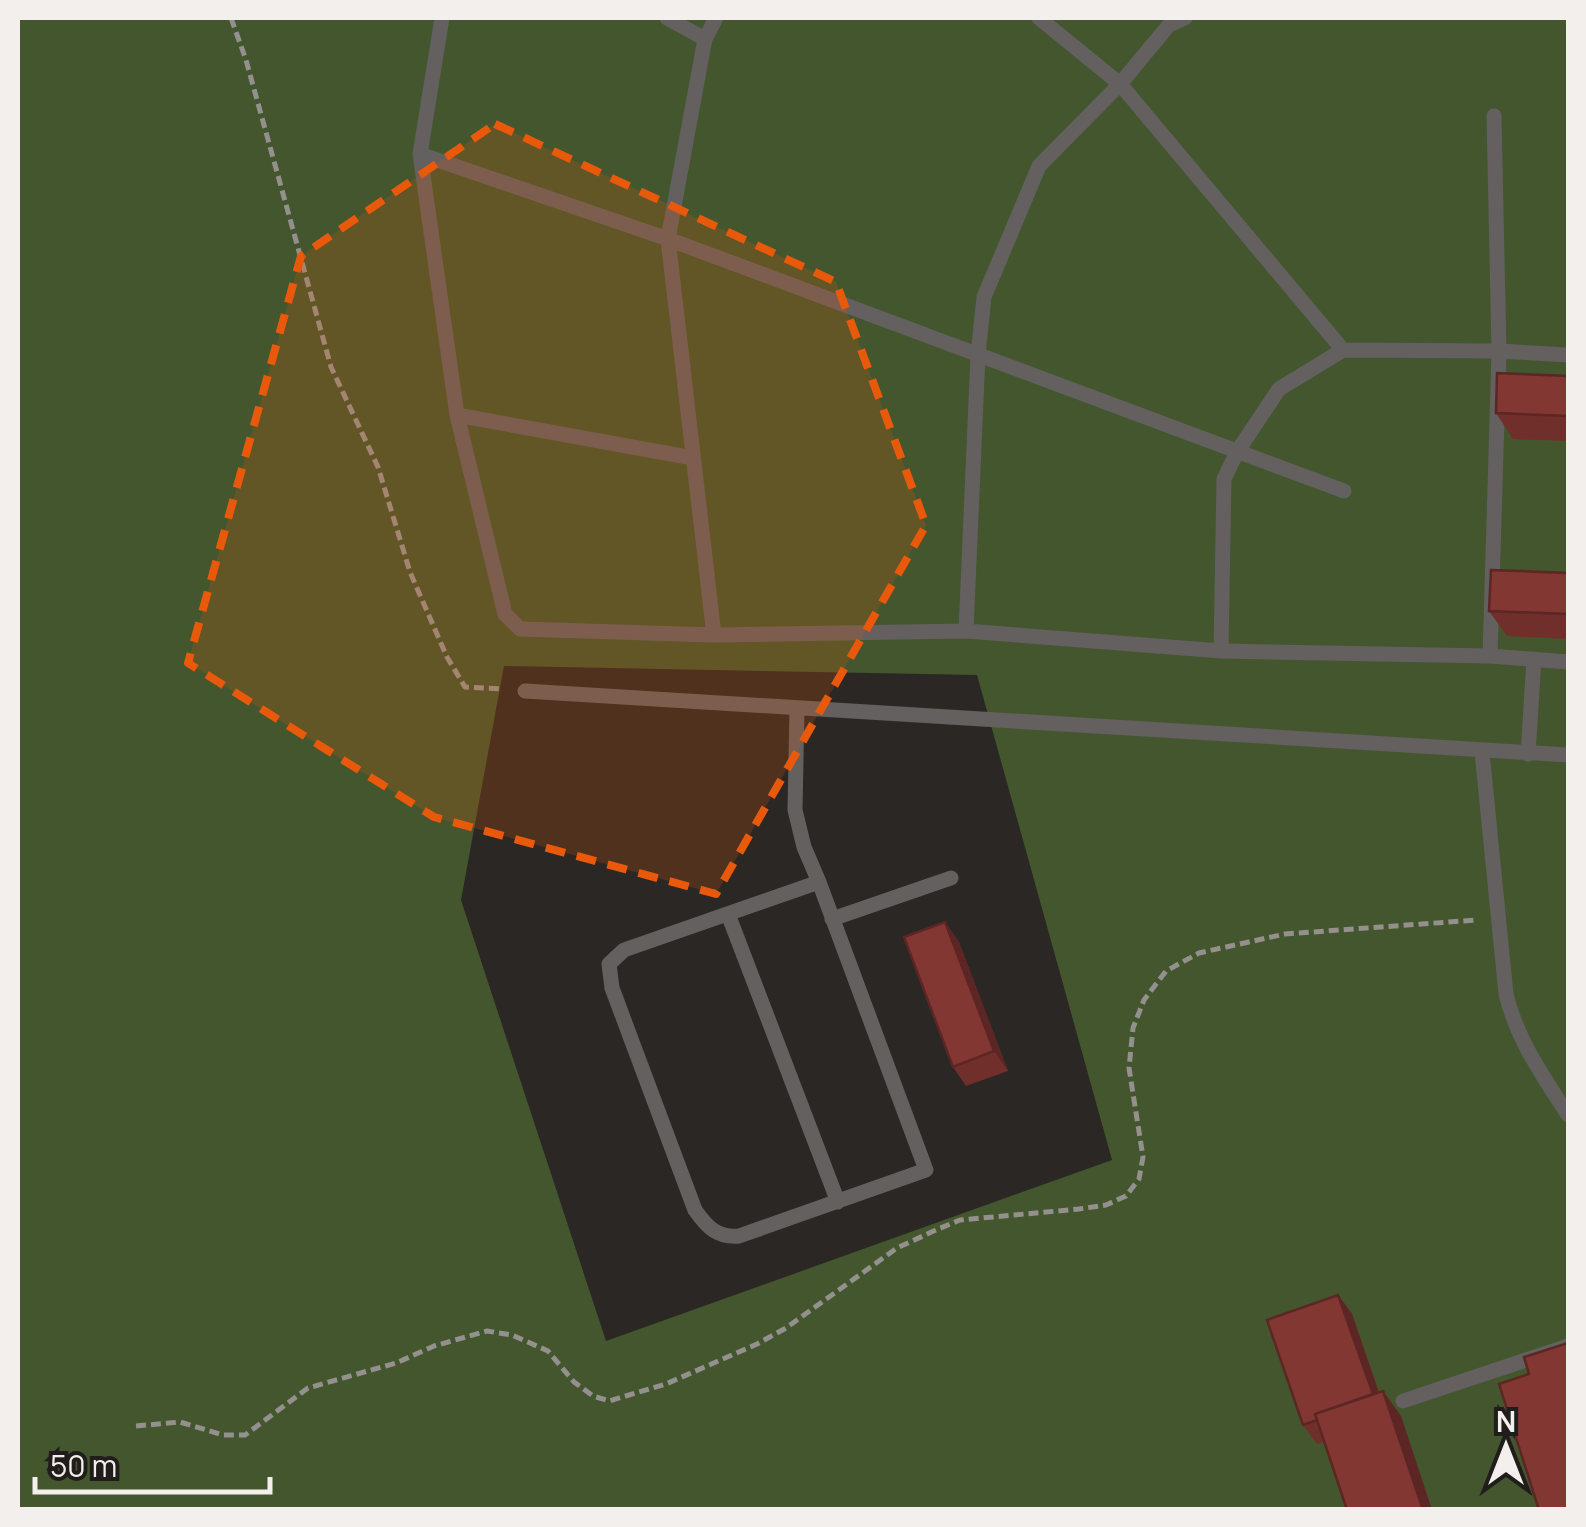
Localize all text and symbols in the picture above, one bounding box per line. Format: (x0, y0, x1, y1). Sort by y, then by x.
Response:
north arrow (1456, 1397, 1556, 1497)
text: N (1496, 1402, 1516, 1440)
scale bar (35, 1432, 270, 1494)
text: 50 m (50, 1445, 117, 1486)

